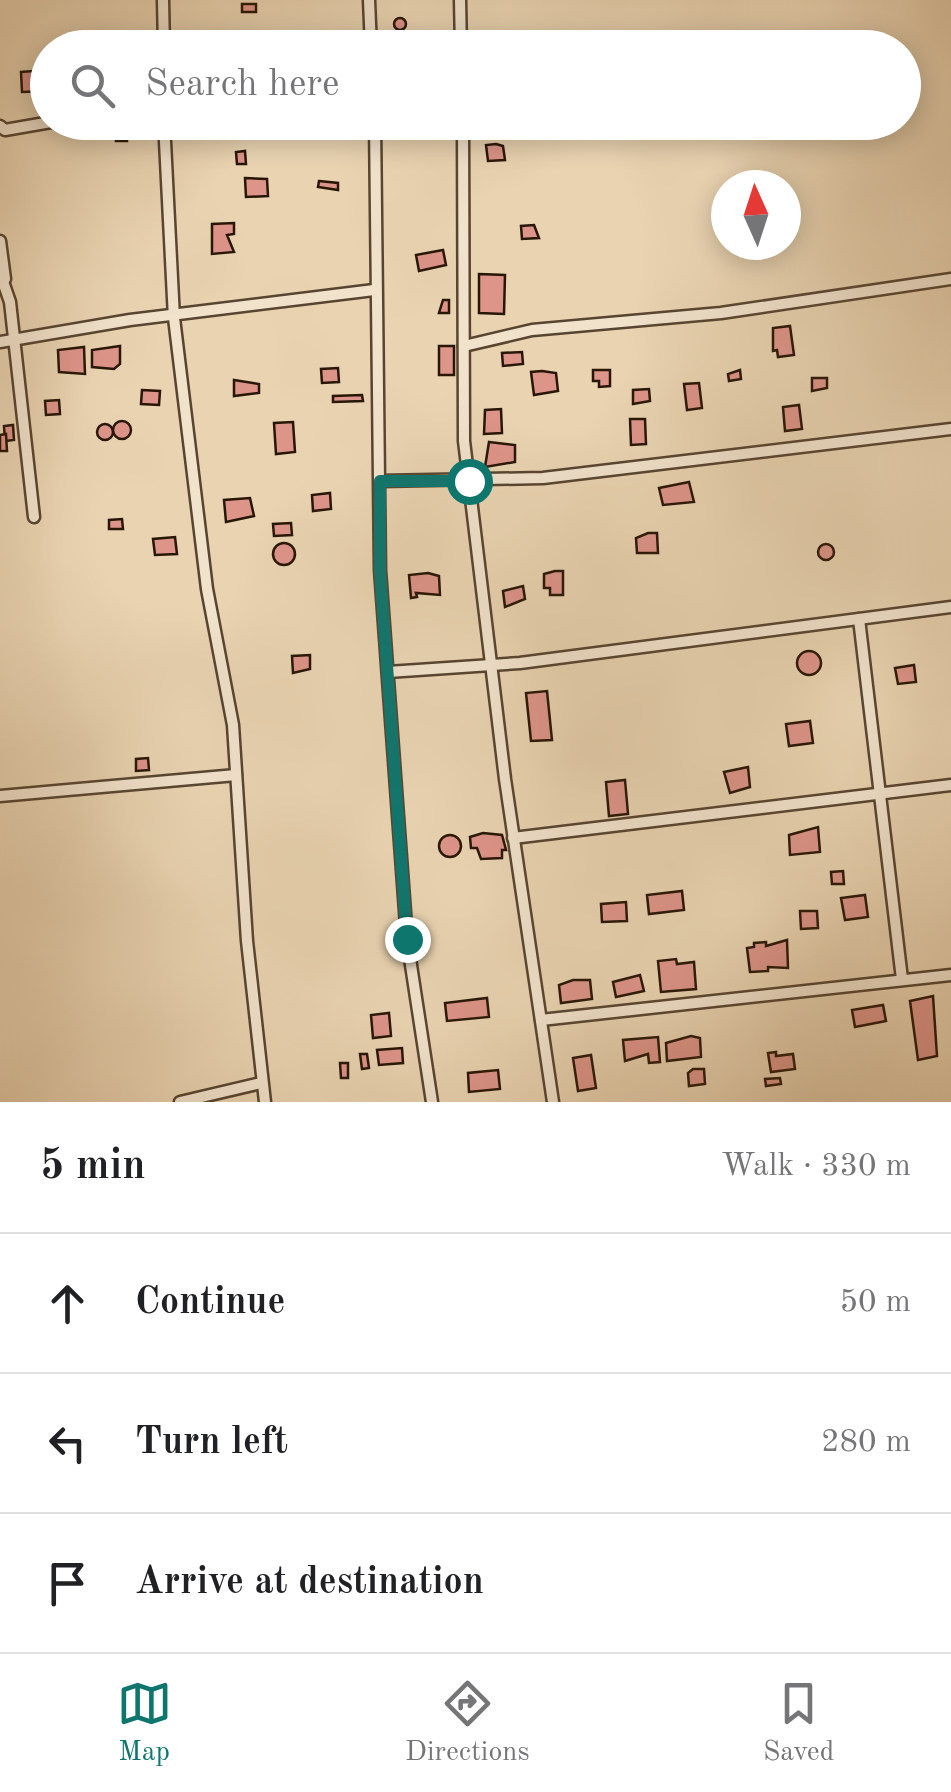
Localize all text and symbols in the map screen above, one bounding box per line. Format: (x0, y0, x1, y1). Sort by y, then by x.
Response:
search box (30, 30, 921, 140)
icon: search (65, 58, 120, 113)
text: Search here (145, 66, 340, 104)
north arrow (711, 170, 801, 260)
route start (447, 459, 493, 505)
route end (385, 917, 431, 963)
text: 5 min (40, 1146, 146, 1188)
text: Walk · 330 m (721, 1151, 911, 1183)
icon: ahead (40, 1276, 95, 1331)
text: Continue (135, 1284, 285, 1322)
text: 50 m (840, 1287, 911, 1319)
icon: left (40, 1416, 95, 1471)
text: Turn left (135, 1424, 288, 1462)
text: 280 m (821, 1427, 911, 1459)
icon: arrive (40, 1556, 95, 1611)
text: Arrive at destination (135, 1564, 484, 1602)
tab: Map (117, 1676, 172, 1771)
tab: Directions (405, 1676, 530, 1771)
tab: Saved (763, 1676, 834, 1771)

